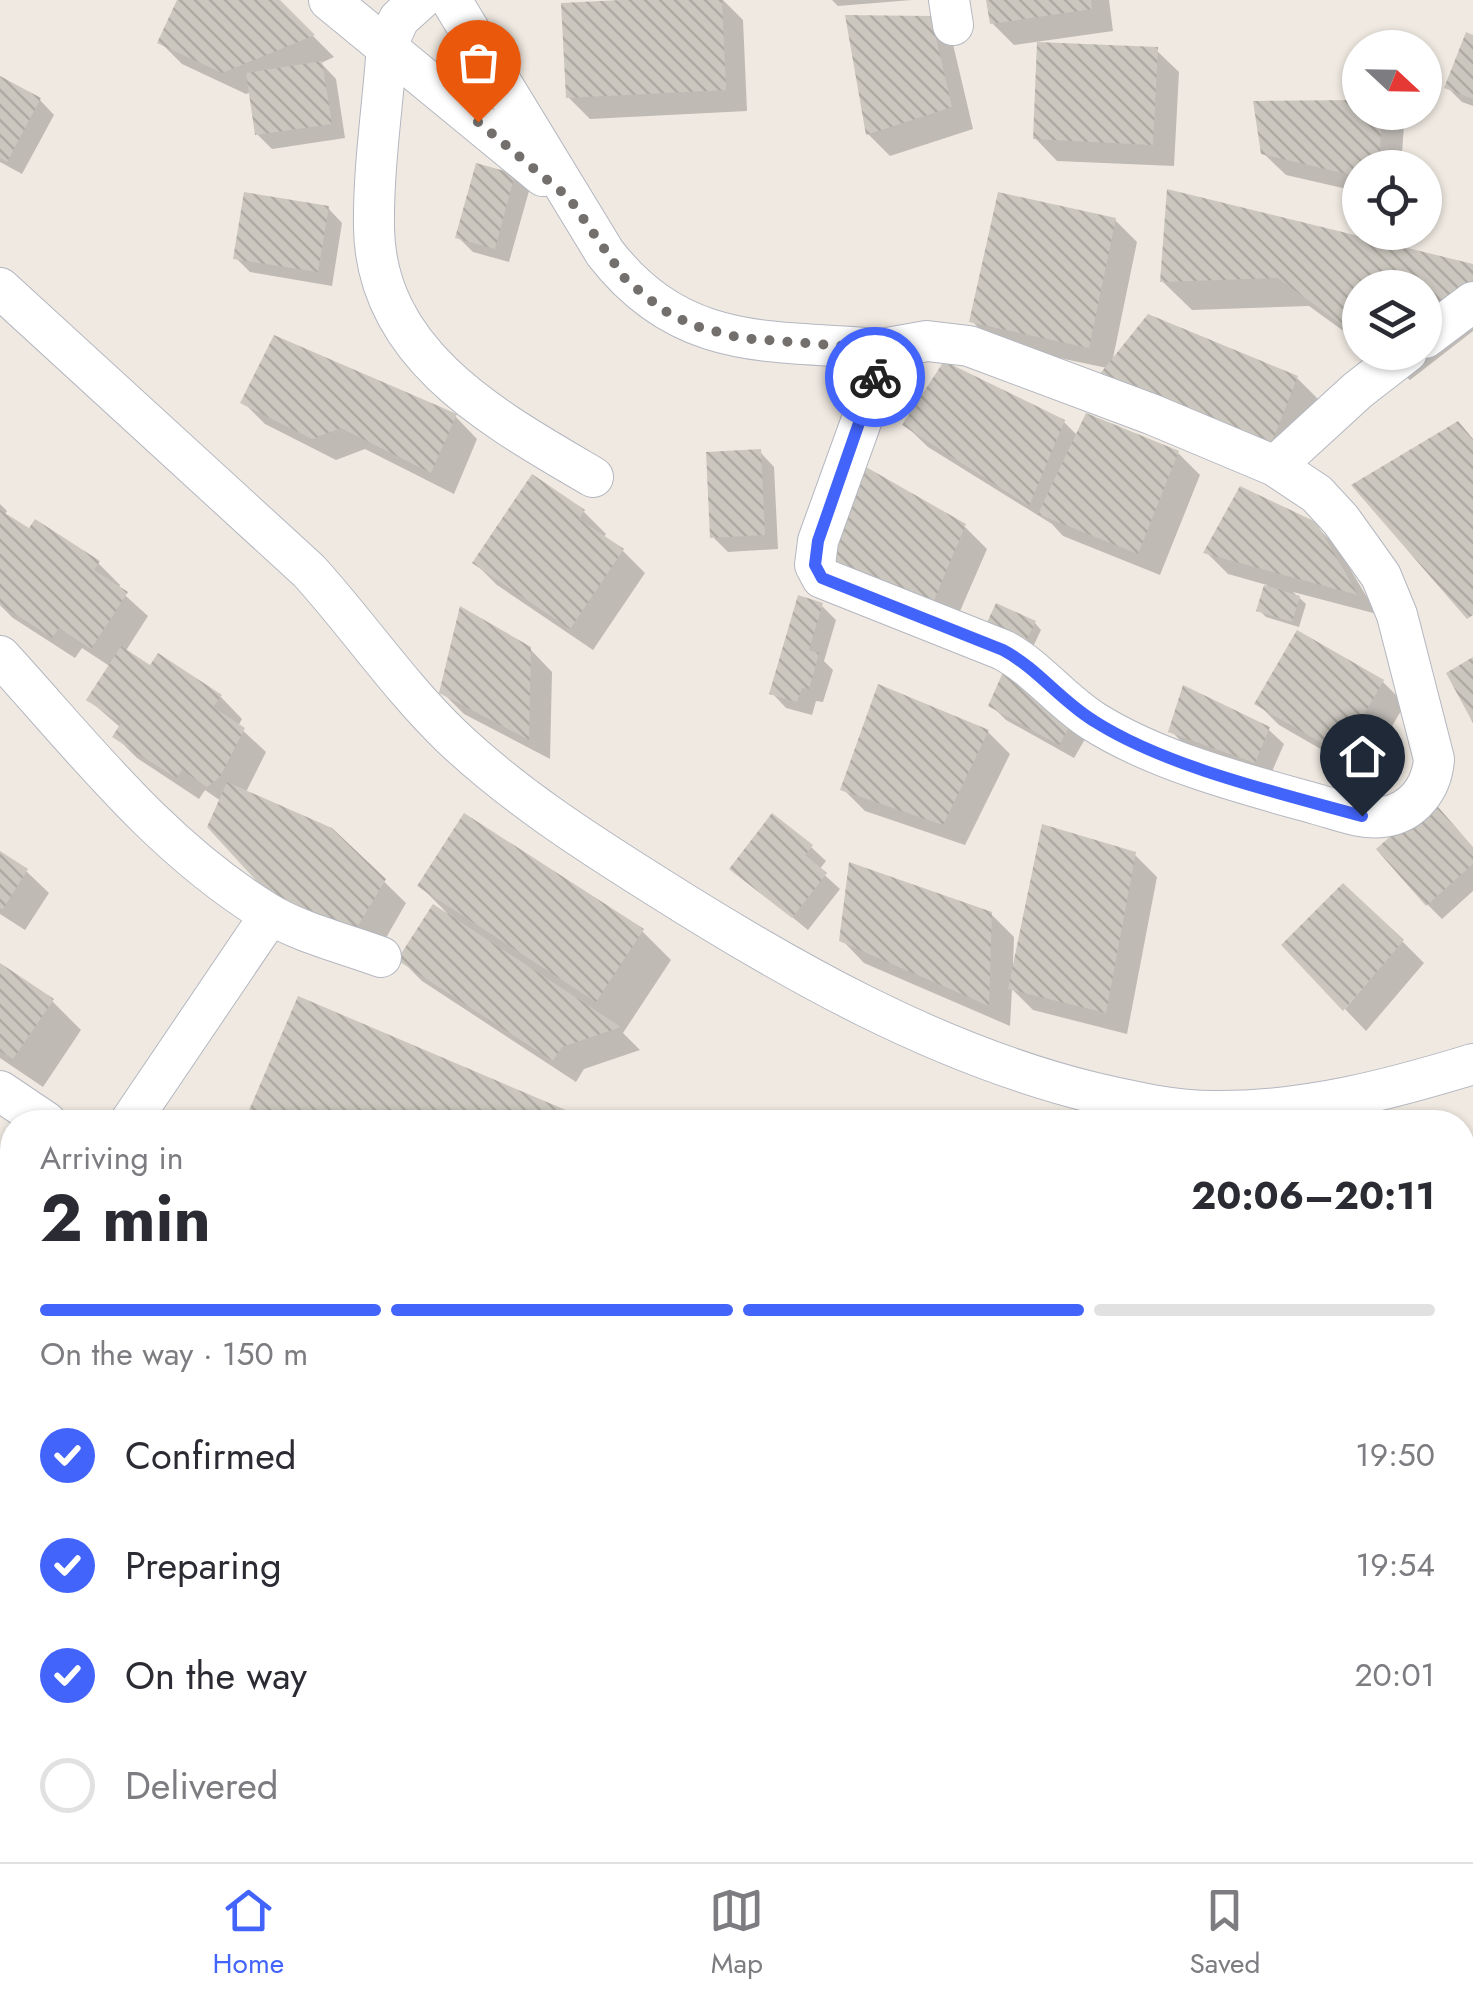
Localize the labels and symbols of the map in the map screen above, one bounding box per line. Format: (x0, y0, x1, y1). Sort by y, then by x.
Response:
pin (436, 20, 521, 123)
north arrow (1342, 30, 1442, 130)
courier (825, 327, 925, 427)
pin (1320, 714, 1405, 817)

